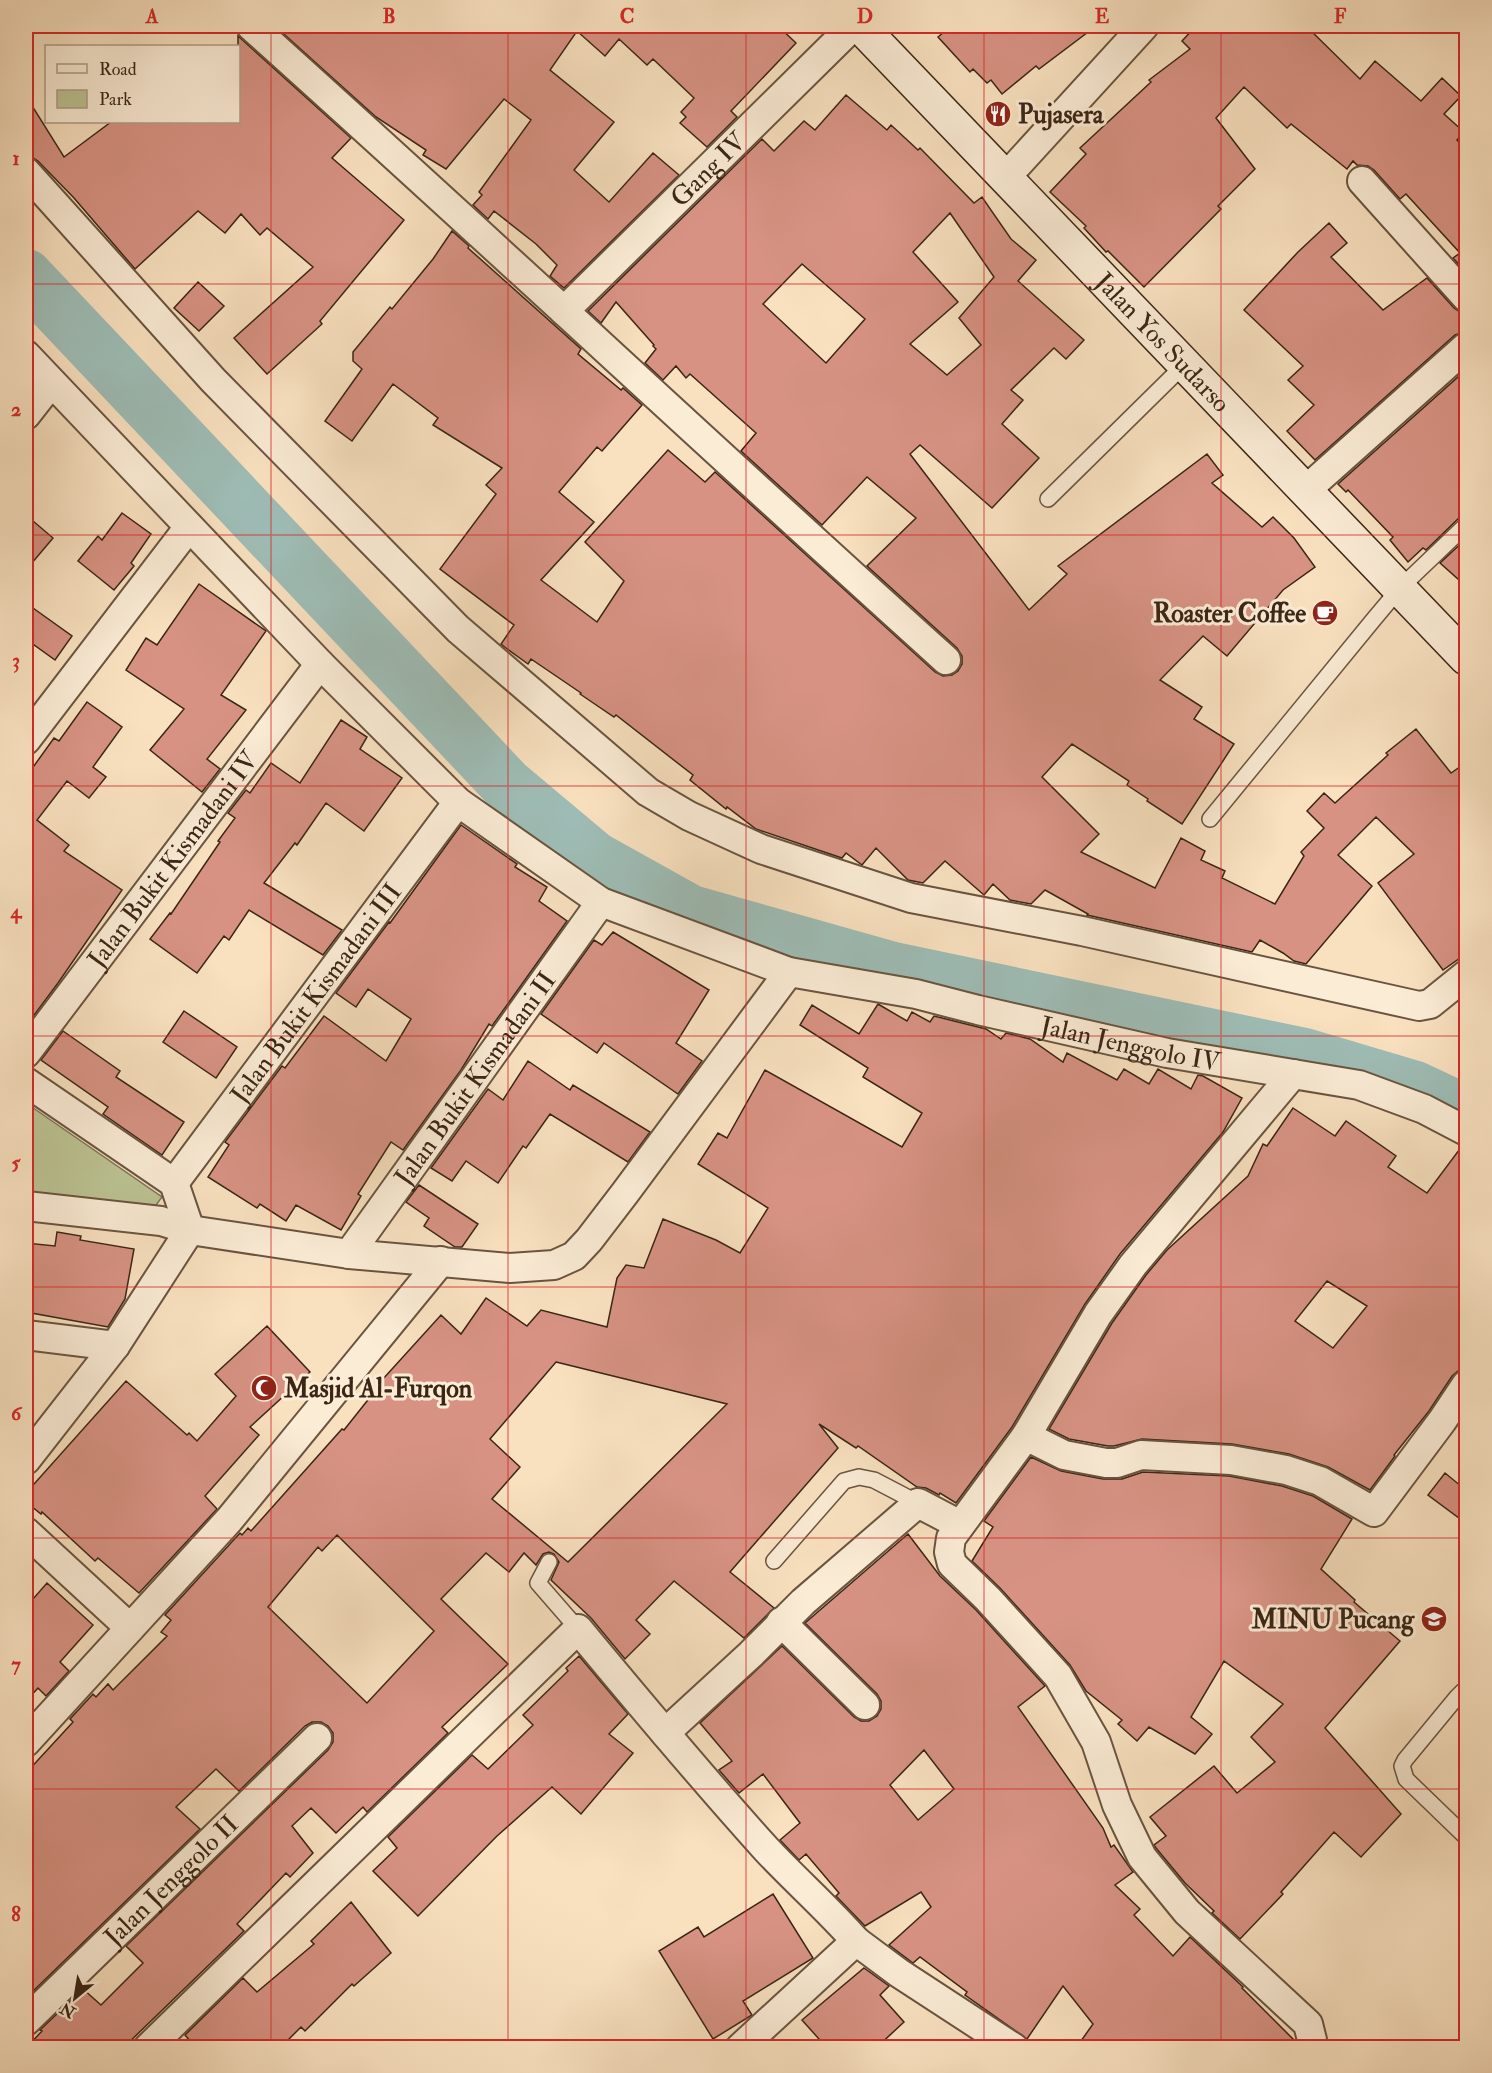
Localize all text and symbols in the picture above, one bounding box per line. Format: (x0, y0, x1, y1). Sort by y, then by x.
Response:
text: A (145, 4, 159, 29)
text: B (382, 4, 396, 29)
text: C (620, 4, 634, 29)
text: D (857, 4, 873, 29)
text: E (1095, 4, 1110, 29)
text: F (1334, 4, 1347, 29)
legend (45, 45, 240, 123)
text: Road (99, 58, 137, 81)
text: Park (99, 88, 132, 111)
restaurant icon: Pujasera (983, 99, 1013, 129)
place label: Pujasera (1018, 99, 1105, 131)
street label: Gang IV (664, 125, 754, 214)
text: 1 (12, 146, 20, 171)
street label: Jalan Yos Sudarso (1087, 265, 1237, 419)
text: 2 (11, 397, 21, 422)
place label: Roaster Coffee (1153, 598, 1306, 630)
cafe icon: Roaster Coffee (1310, 598, 1340, 628)
text: 3 (12, 648, 20, 673)
street label: Jalan Bukit Kismadani IV (80, 744, 267, 975)
street label: Jalan Bukit Kismadani III (223, 877, 409, 1111)
text: 4 (10, 899, 23, 924)
street label: Jalan Bukit Kismadani II (387, 966, 563, 1193)
street label: Jalan Jenggolo IV (1037, 1010, 1224, 1079)
text: 5 (12, 1150, 22, 1175)
mosque icon: Masjid Al-Furqon (249, 1373, 279, 1403)
place label: Masjid Al-Furqon (283, 1373, 473, 1406)
text: 6 (11, 1401, 23, 1426)
place label: MINU Pucang (1251, 1604, 1415, 1637)
school or university icon: MINU Pucang (1419, 1604, 1449, 1634)
text: 7 (11, 1652, 21, 1677)
street label: Jalan Jenggolo II (97, 1808, 245, 1954)
text: 8 (11, 1902, 21, 1927)
north arrow (45, 1968, 105, 2028)
text: N (56, 1998, 80, 2023)

